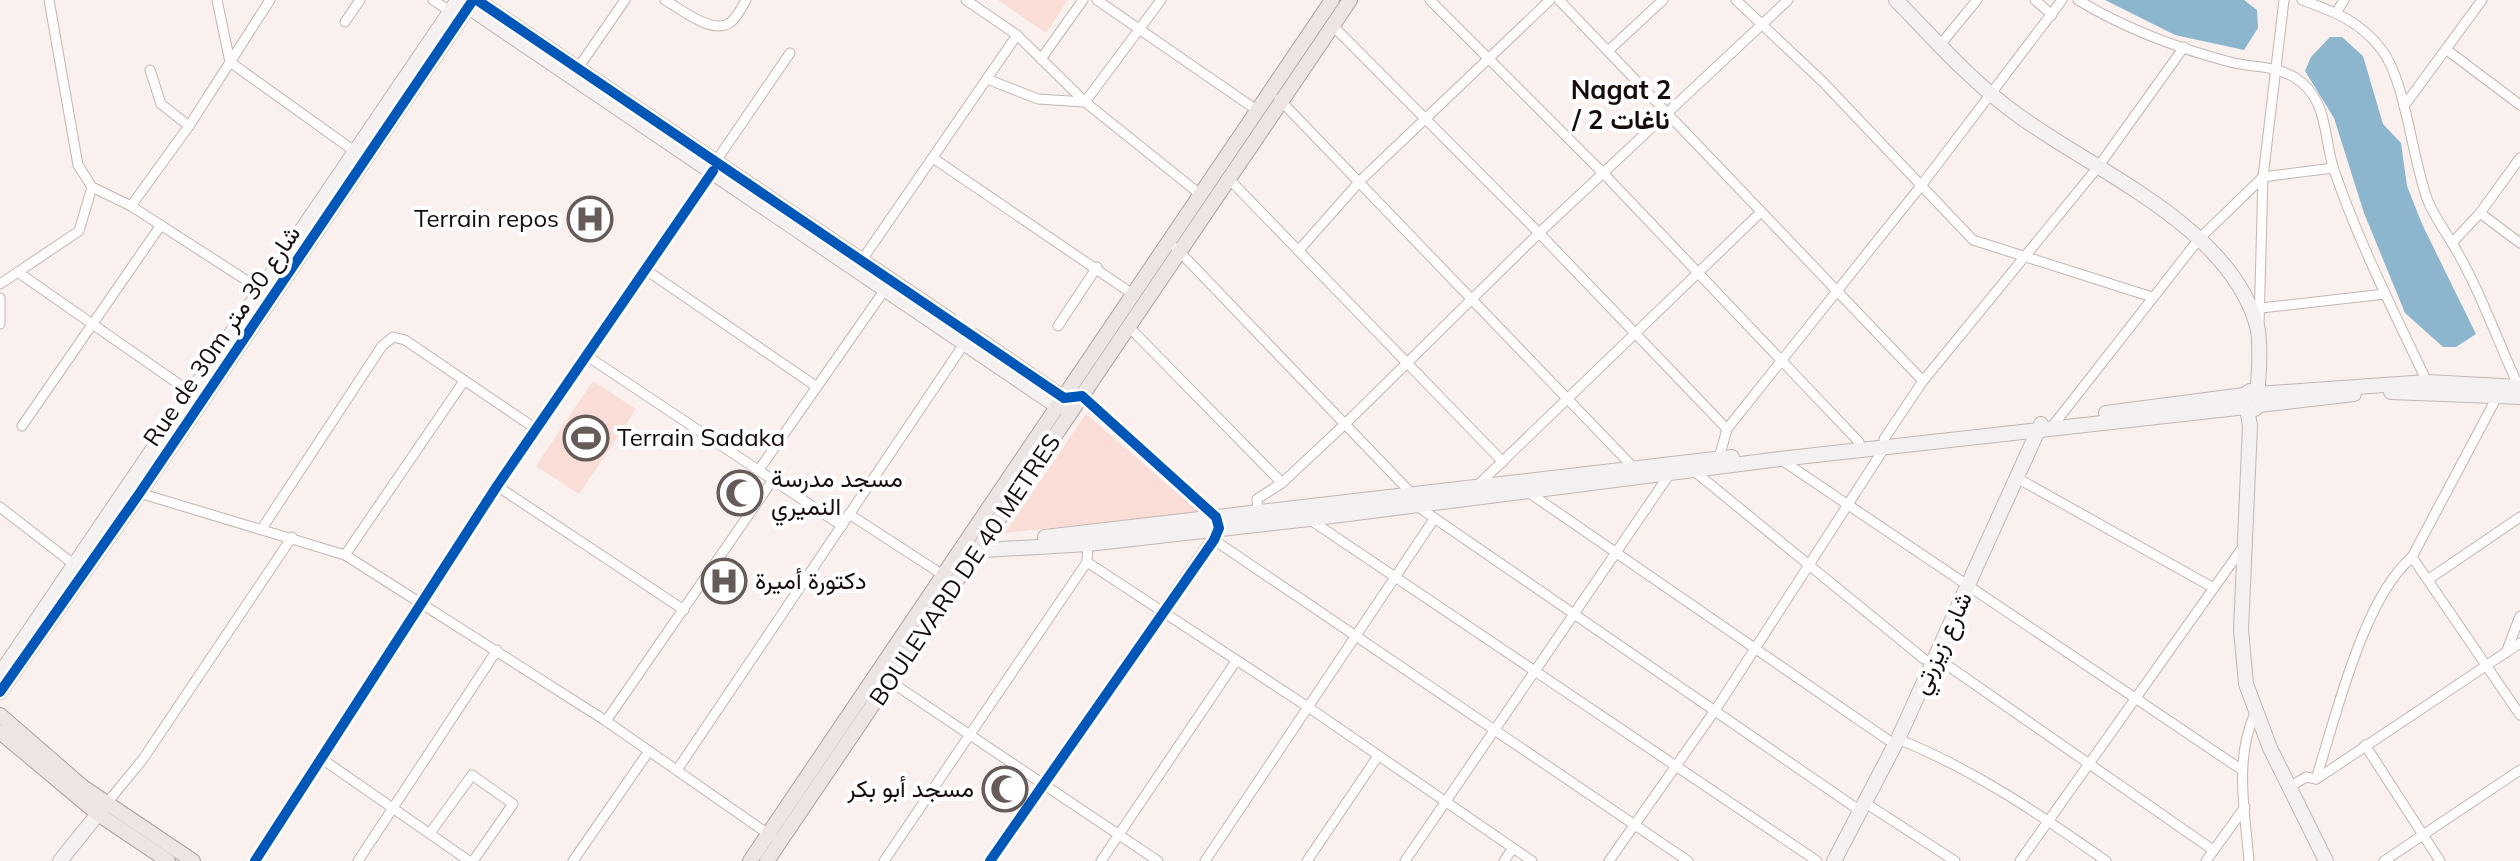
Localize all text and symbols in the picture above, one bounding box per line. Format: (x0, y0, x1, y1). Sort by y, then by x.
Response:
district label: Nagat 2 / ناغات 2 (1571, 73, 1671, 136)
hospital icon: Terrain repos (566, 195, 614, 243)
place label: Terrain repos (414, 203, 559, 233)
street label: Rue de 30m شارع 30 متر (136, 219, 308, 453)
sports icon: Terrain Sadaka (562, 414, 610, 462)
place label: Terrain Sadaka (617, 422, 785, 452)
street label: BOULEVARD DE 40 METRES (862, 428, 1066, 711)
place label: مسجد مدرسة النميري (771, 463, 903, 526)
mosque icon: مسجد مدرسة النميري (716, 469, 764, 517)
hospital icon: دكتورة أميرة (700, 557, 748, 605)
place label: دكتورة أميرة (755, 565, 866, 596)
street label: شارع زيزرتي (1904, 587, 1982, 701)
mosque icon: مسجد أبو بكر (981, 765, 1029, 813)
place label: مسجد أبو بكر (846, 773, 974, 804)

